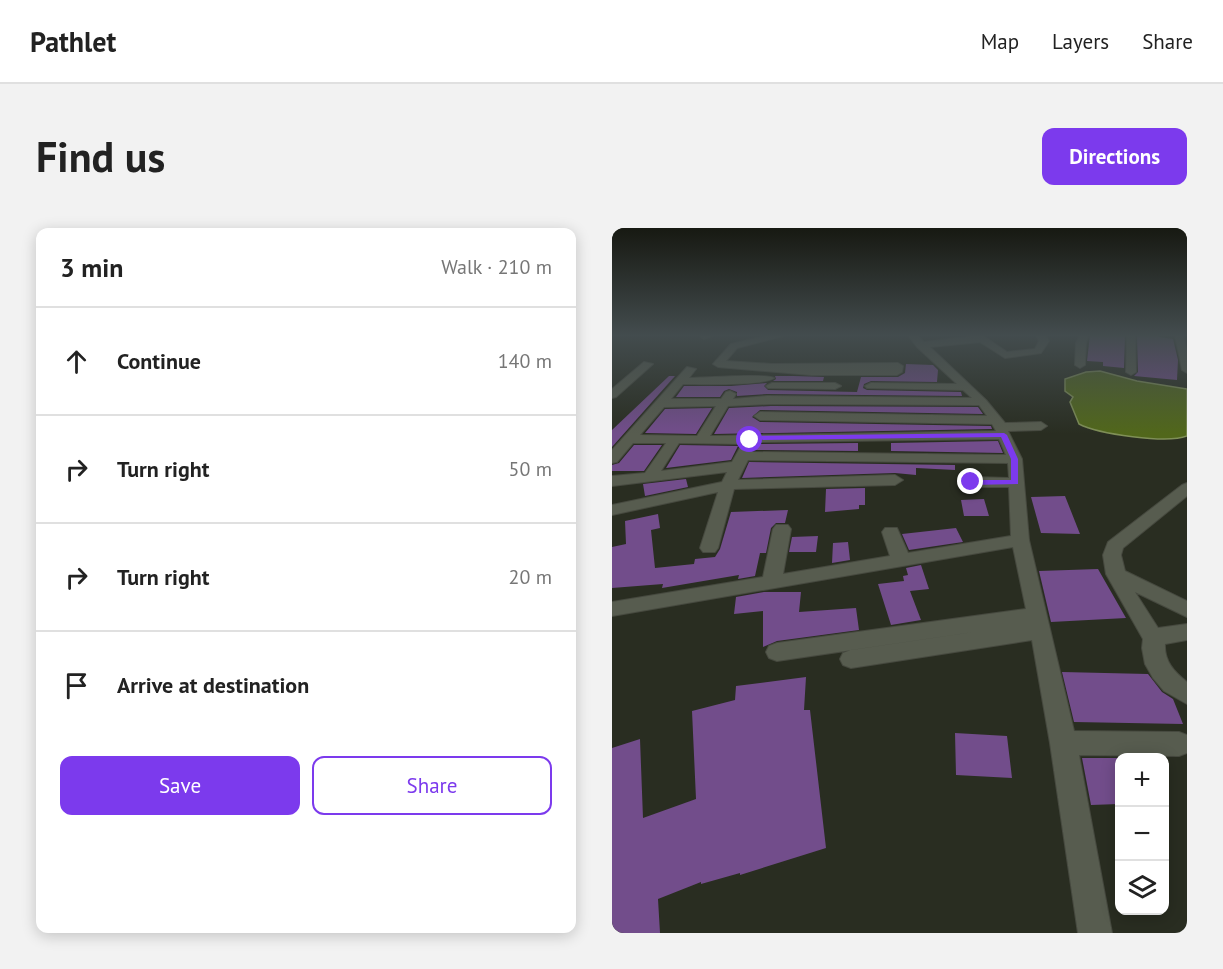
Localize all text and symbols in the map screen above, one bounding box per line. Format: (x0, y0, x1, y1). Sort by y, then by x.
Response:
text: Pathlet (30, 23, 116, 60)
text: Map (981, 28, 1019, 55)
text: Layers (1052, 28, 1109, 55)
text: Share (1142, 28, 1193, 55)
button: Directions (1042, 128, 1187, 185)
text: Find us (36, 129, 165, 184)
text: 3 min (60, 251, 123, 284)
text: Walk · 210 m (441, 254, 552, 280)
icon: ahead (60, 345, 93, 378)
text: Continue (117, 347, 201, 375)
text: 140 m (498, 348, 552, 374)
route start (736, 426, 762, 452)
icon: right (60, 453, 93, 486)
text: Turn right (117, 455, 209, 483)
text: 50 m (509, 456, 552, 482)
route end (957, 468, 983, 494)
icon: right (60, 561, 93, 594)
text: Turn right (117, 563, 209, 591)
text: 20 m (509, 564, 552, 590)
icon: arrive (60, 669, 93, 702)
text: Arrive at destination (117, 671, 309, 699)
map controls (1115, 753, 1169, 915)
button: + (1115, 753, 1169, 807)
button: Save (60, 756, 300, 815)
button: Share (312, 756, 552, 815)
button: − (1115, 807, 1169, 861)
button: layers (1115, 861, 1169, 915)

